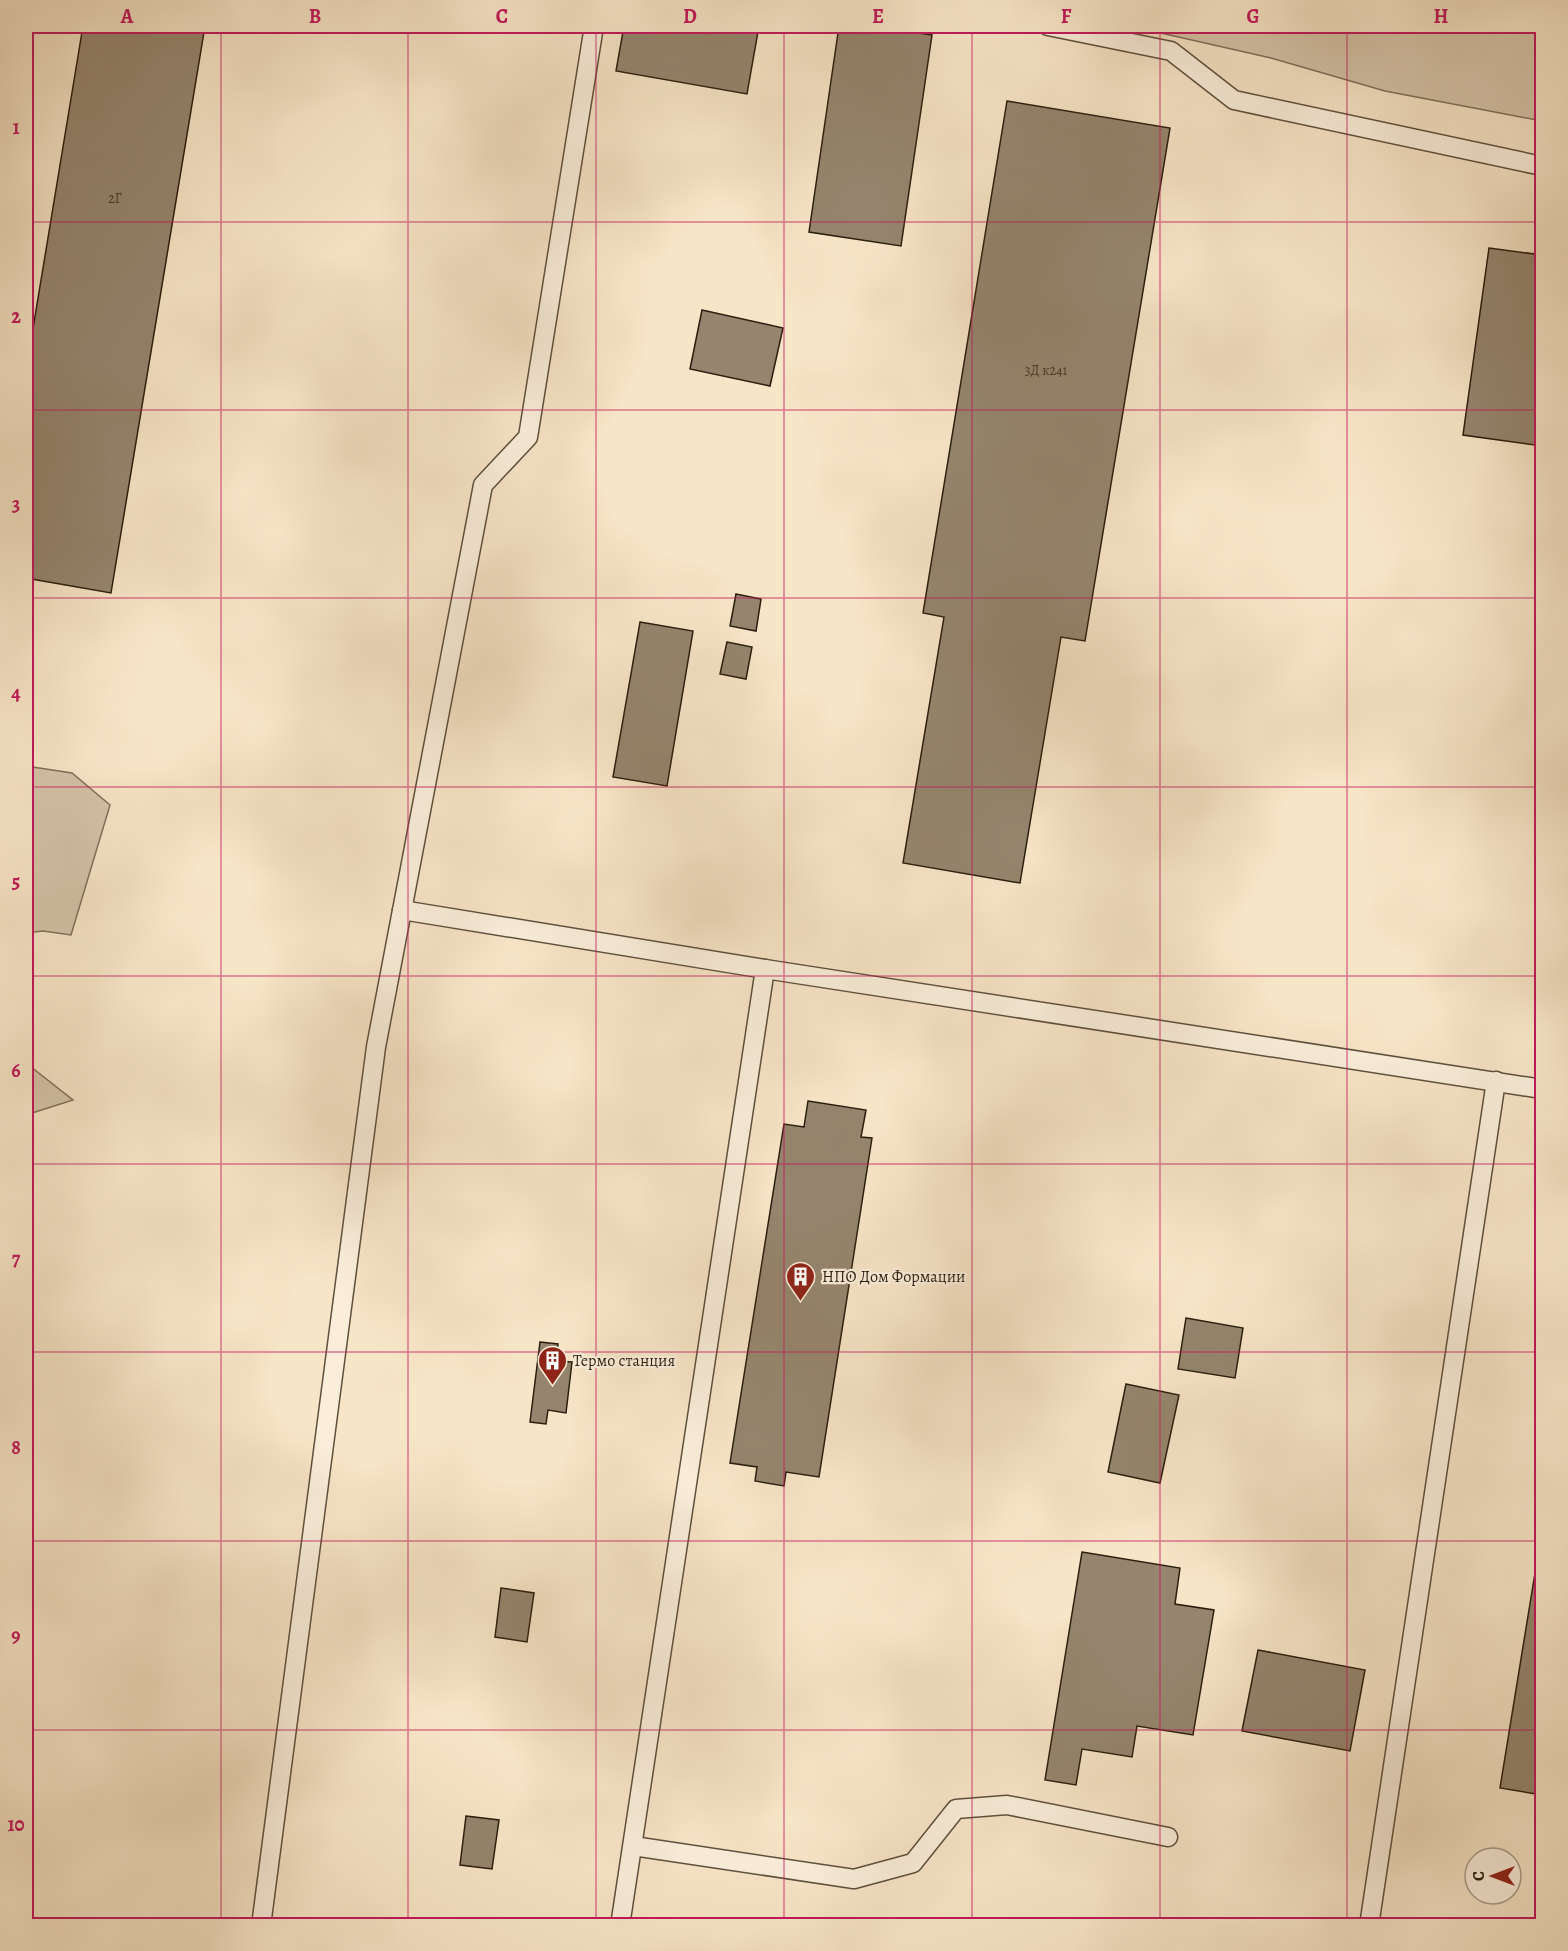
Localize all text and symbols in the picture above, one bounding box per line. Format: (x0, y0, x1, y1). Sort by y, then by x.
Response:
text: A (120, 3, 134, 30)
text: B (309, 3, 321, 30)
text: C (496, 3, 508, 30)
text: D (683, 3, 697, 30)
text: E (872, 3, 884, 30)
text: F (1061, 3, 1072, 30)
text: G (1246, 3, 1260, 30)
text: H (1434, 3, 1449, 30)
text: 1 (12, 114, 20, 141)
house number: 2Г (108, 189, 122, 208)
text: 2 (11, 303, 21, 330)
house number: 3Д к241 (1025, 361, 1068, 380)
text: 3 (12, 491, 20, 518)
text: 4 (11, 680, 21, 707)
text: 5 (12, 868, 20, 895)
text: 6 (11, 1057, 21, 1084)
text: 7 (12, 1245, 21, 1272)
building icon: НПО Дом Формации (785, 1260, 817, 1302)
place label: НПО Дом Формации (822, 1266, 965, 1288)
building icon: Термо станция (536, 1344, 568, 1386)
place label: Термо станция (573, 1350, 675, 1372)
text: 8 (11, 1434, 21, 1461)
text: 9 (11, 1622, 21, 1649)
text: 10 (7, 1811, 25, 1838)
north arrow (1463, 1846, 1523, 1906)
text: С (1468, 1871, 1490, 1881)

